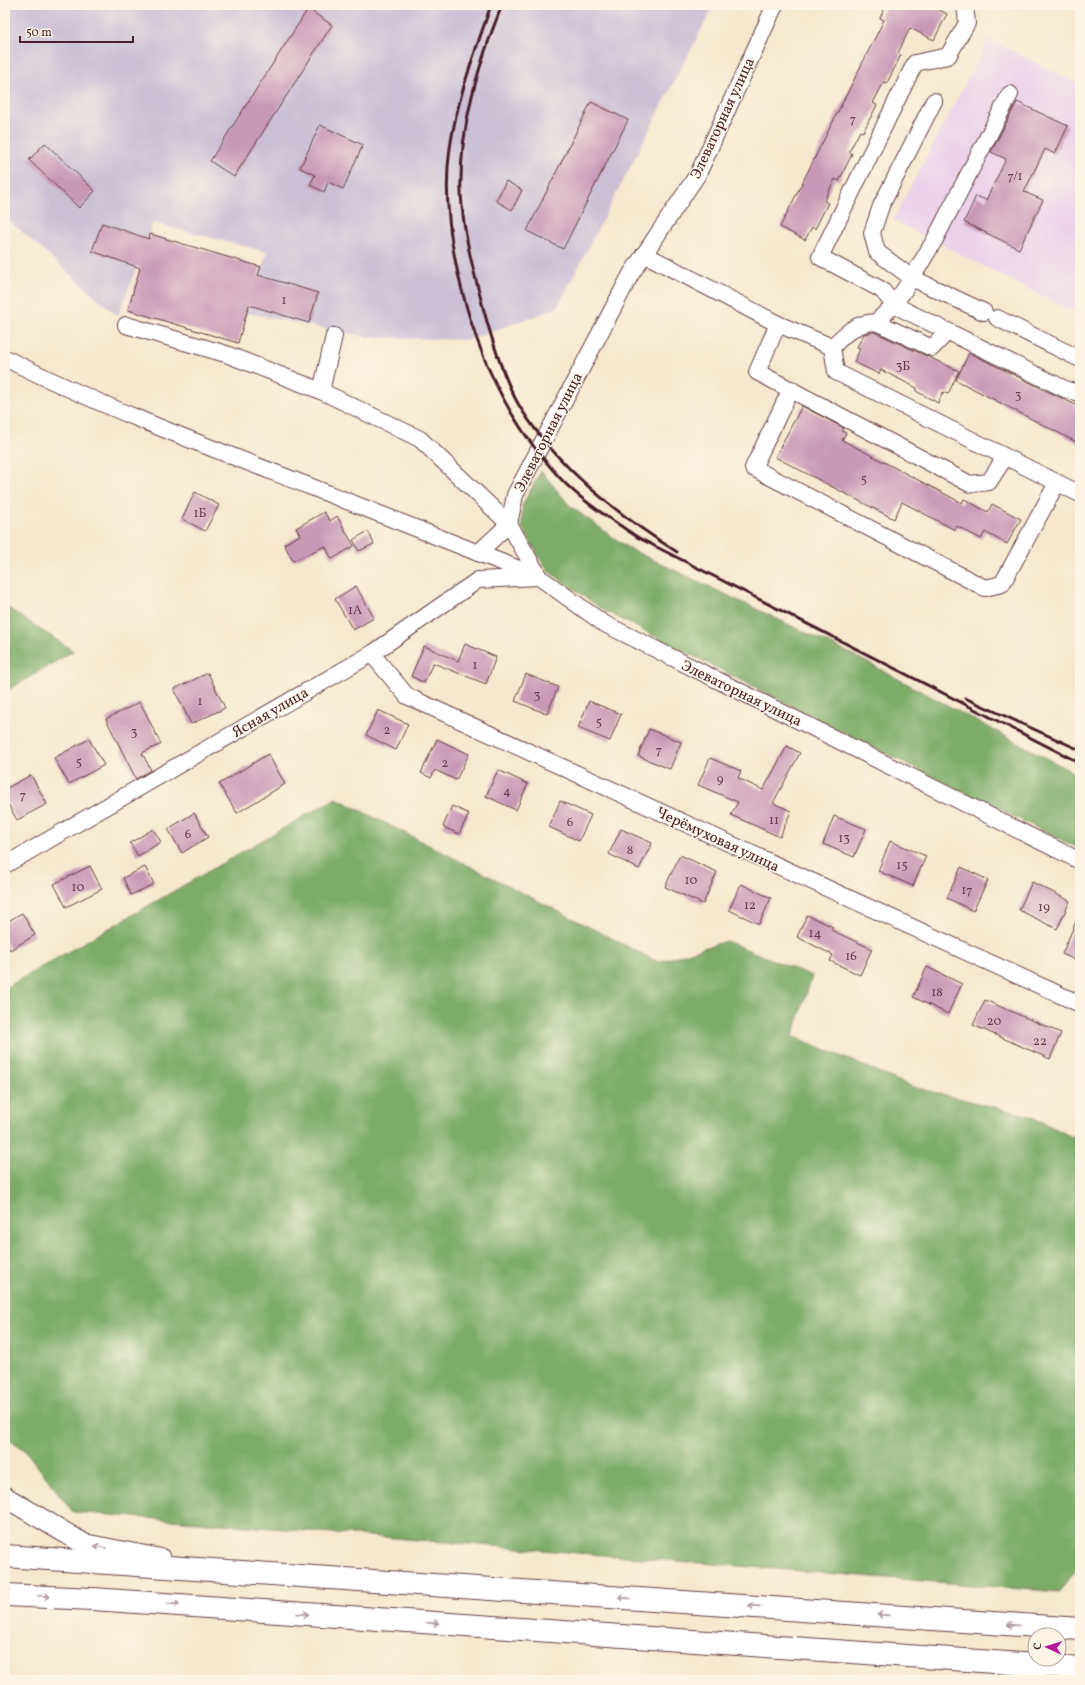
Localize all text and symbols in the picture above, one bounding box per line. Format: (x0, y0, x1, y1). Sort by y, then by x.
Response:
scale bar (20, 18, 133, 44)
text: 50 m (26, 25, 52, 41)
street label: Элеваторная улица (686, 55, 761, 183)
house number: 7 (850, 111, 856, 129)
house number: 7/1 (1007, 168, 1023, 186)
house number: 1 (281, 292, 287, 310)
house number: 3Б (896, 358, 910, 376)
street label: Элеваторная улица (510, 369, 589, 496)
house number: 3 (1015, 387, 1022, 405)
house number: 5 (861, 471, 867, 489)
house number: 1Б (193, 505, 207, 523)
house number: 1А (348, 602, 362, 620)
street label: Элеваторная улица (678, 656, 805, 733)
house number: 1 (472, 657, 478, 675)
street label: Ясная улица (229, 683, 313, 744)
house number: 3 (534, 687, 541, 705)
house number: 1 (197, 693, 203, 711)
house number: 5 (596, 714, 602, 732)
house number: 2 (384, 722, 391, 740)
house number: 3 (131, 724, 138, 742)
house number: 7 (656, 742, 662, 760)
house number: 5 (76, 754, 82, 772)
house number: 2 (442, 755, 449, 773)
house number: 9 (717, 771, 724, 789)
house number: 4 (503, 783, 511, 801)
house number: 7 (20, 787, 26, 805)
street label: Черёмуховая улица (652, 803, 783, 878)
house number: 11 (769, 812, 779, 830)
house number: 6 (567, 814, 574, 832)
house number: 6 (185, 826, 192, 844)
house number: 13 (838, 830, 850, 848)
house number: 8 (627, 842, 633, 860)
house number: 15 (896, 857, 908, 875)
house number: 10 (685, 872, 698, 890)
house number: 10 (72, 879, 85, 897)
house number: 17 (961, 882, 973, 900)
house number: 12 (744, 897, 756, 915)
house number: 19 (1038, 899, 1050, 917)
house number: 14 (809, 925, 822, 943)
house number: 16 (845, 948, 857, 966)
house number: 18 (931, 984, 943, 1002)
house number: 20 (987, 1013, 1002, 1031)
house number: 22 (1033, 1033, 1047, 1051)
one-way arrow (93, 1542, 106, 1550)
one-way arrow (37, 1593, 50, 1600)
one-way arrow (618, 1594, 631, 1601)
one-way arrow (167, 1601, 180, 1608)
one-way arrow (748, 1603, 761, 1610)
one-way arrow (296, 1610, 309, 1617)
one-way arrow (877, 1612, 890, 1619)
one-way arrow (426, 1619, 439, 1626)
one-way arrow (1007, 1621, 1020, 1628)
north arrow (1027, 1627, 1067, 1667)
text: С (1031, 1642, 1046, 1650)

